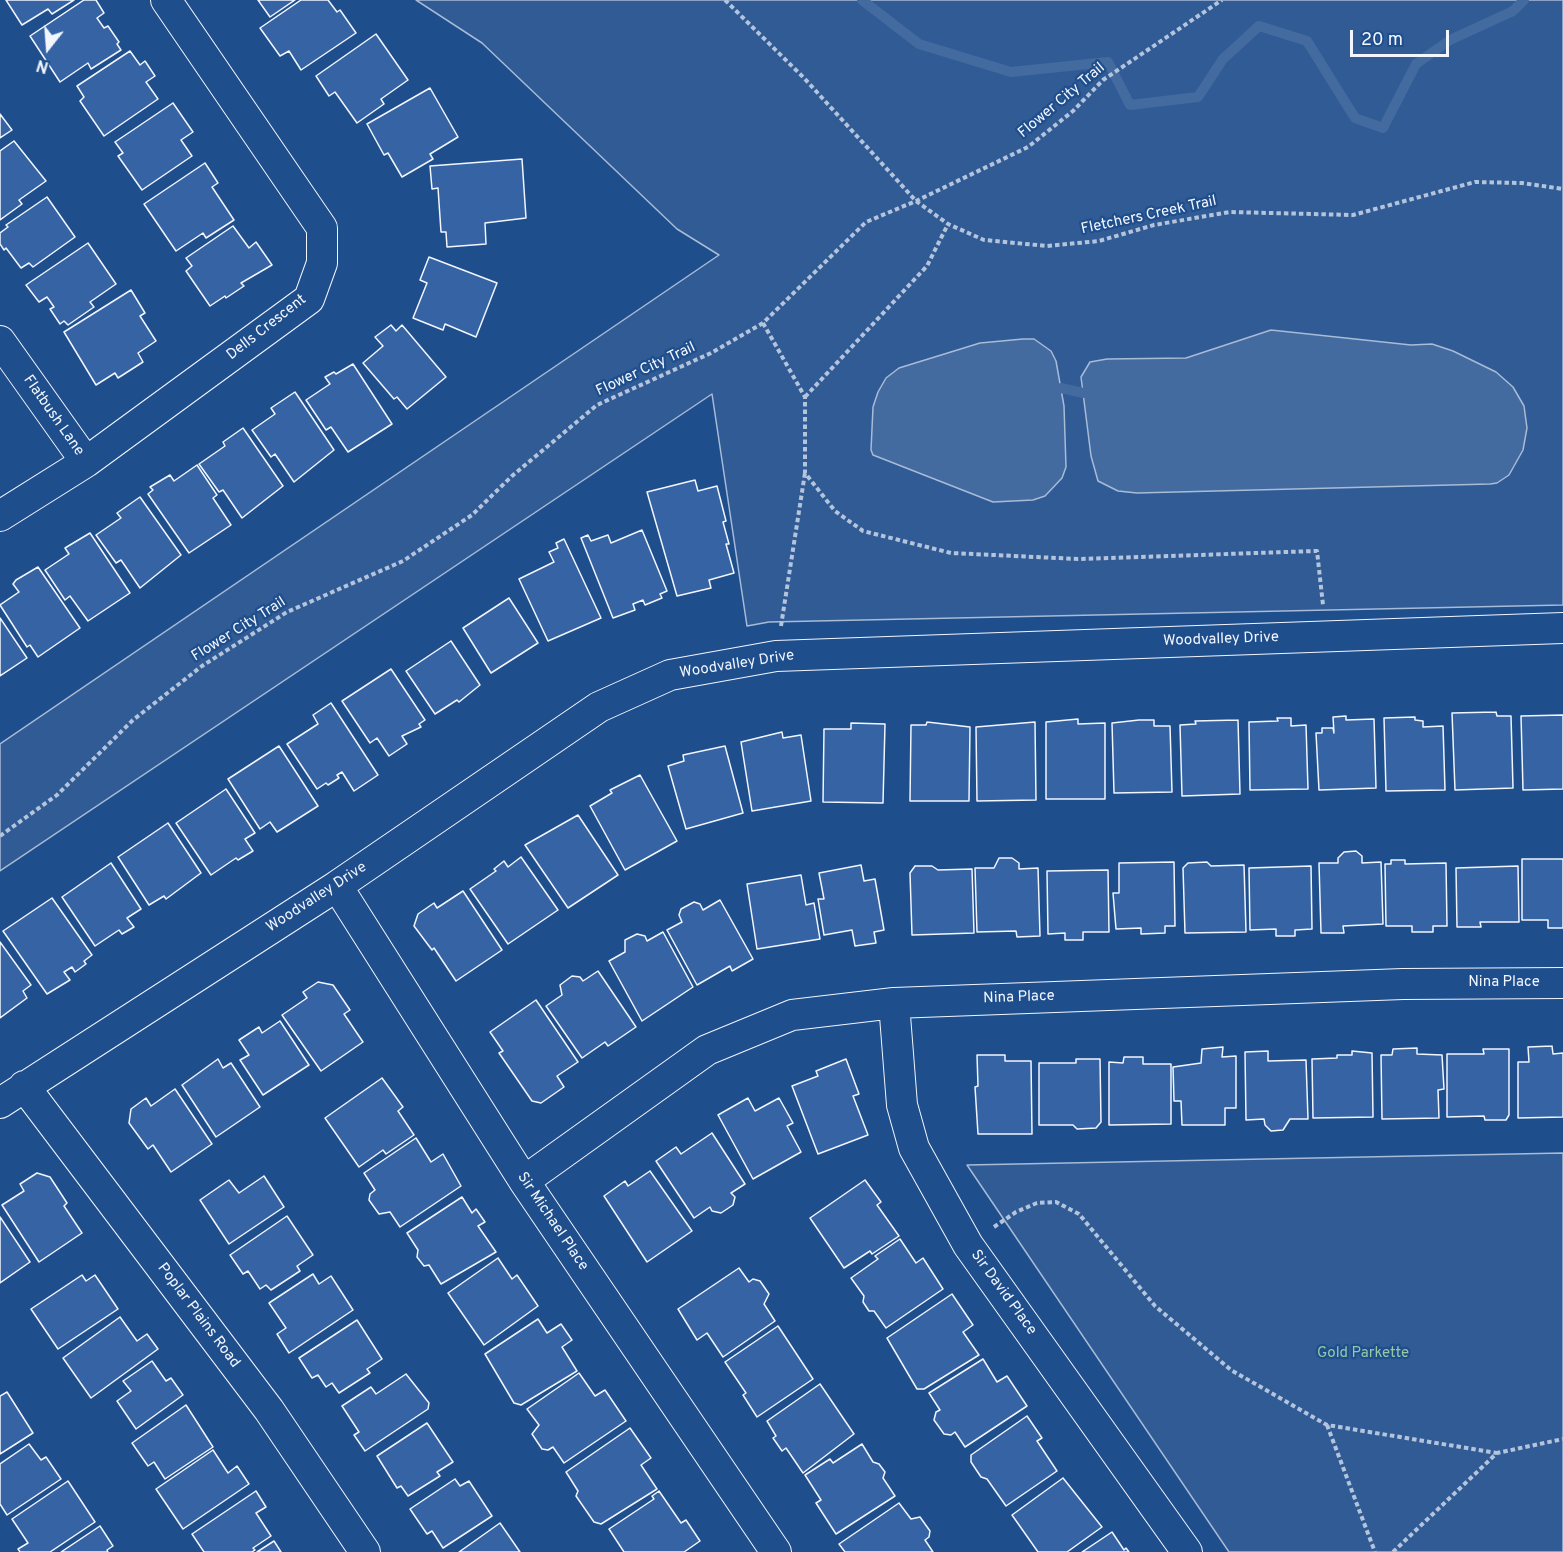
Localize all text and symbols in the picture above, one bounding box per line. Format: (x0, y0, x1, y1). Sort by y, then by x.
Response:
north arrow (18, 18, 78, 78)
scale bar (1353, 18, 1452, 56)
text: 20 m (1361, 29, 1403, 52)
text: N (34, 54, 51, 76)
street label: Flower City Trail (1015, 59, 1109, 143)
street label: Fletchers Creek Trail (1080, 193, 1218, 239)
street label: Dells Crescent (224, 291, 310, 365)
street label: Flower City Trail (593, 339, 699, 401)
street label: Flatbush Lane (19, 372, 87, 460)
street label: Flower City Trail (189, 594, 289, 666)
street label: Woodvalley Drive (1163, 629, 1279, 651)
street label: Woodvalley Drive (678, 647, 796, 683)
street label: Woodvalley Drive (264, 859, 370, 937)
street label: Nina Place (1468, 974, 1540, 992)
street label: Nina Place (983, 988, 1055, 1008)
street label: Sir Michael Place (512, 1169, 592, 1275)
street label: Sir David Place (966, 1247, 1040, 1339)
street label: Poplar Plains Road (153, 1260, 243, 1372)
park label: Gold Parkette (1317, 1345, 1409, 1363)

